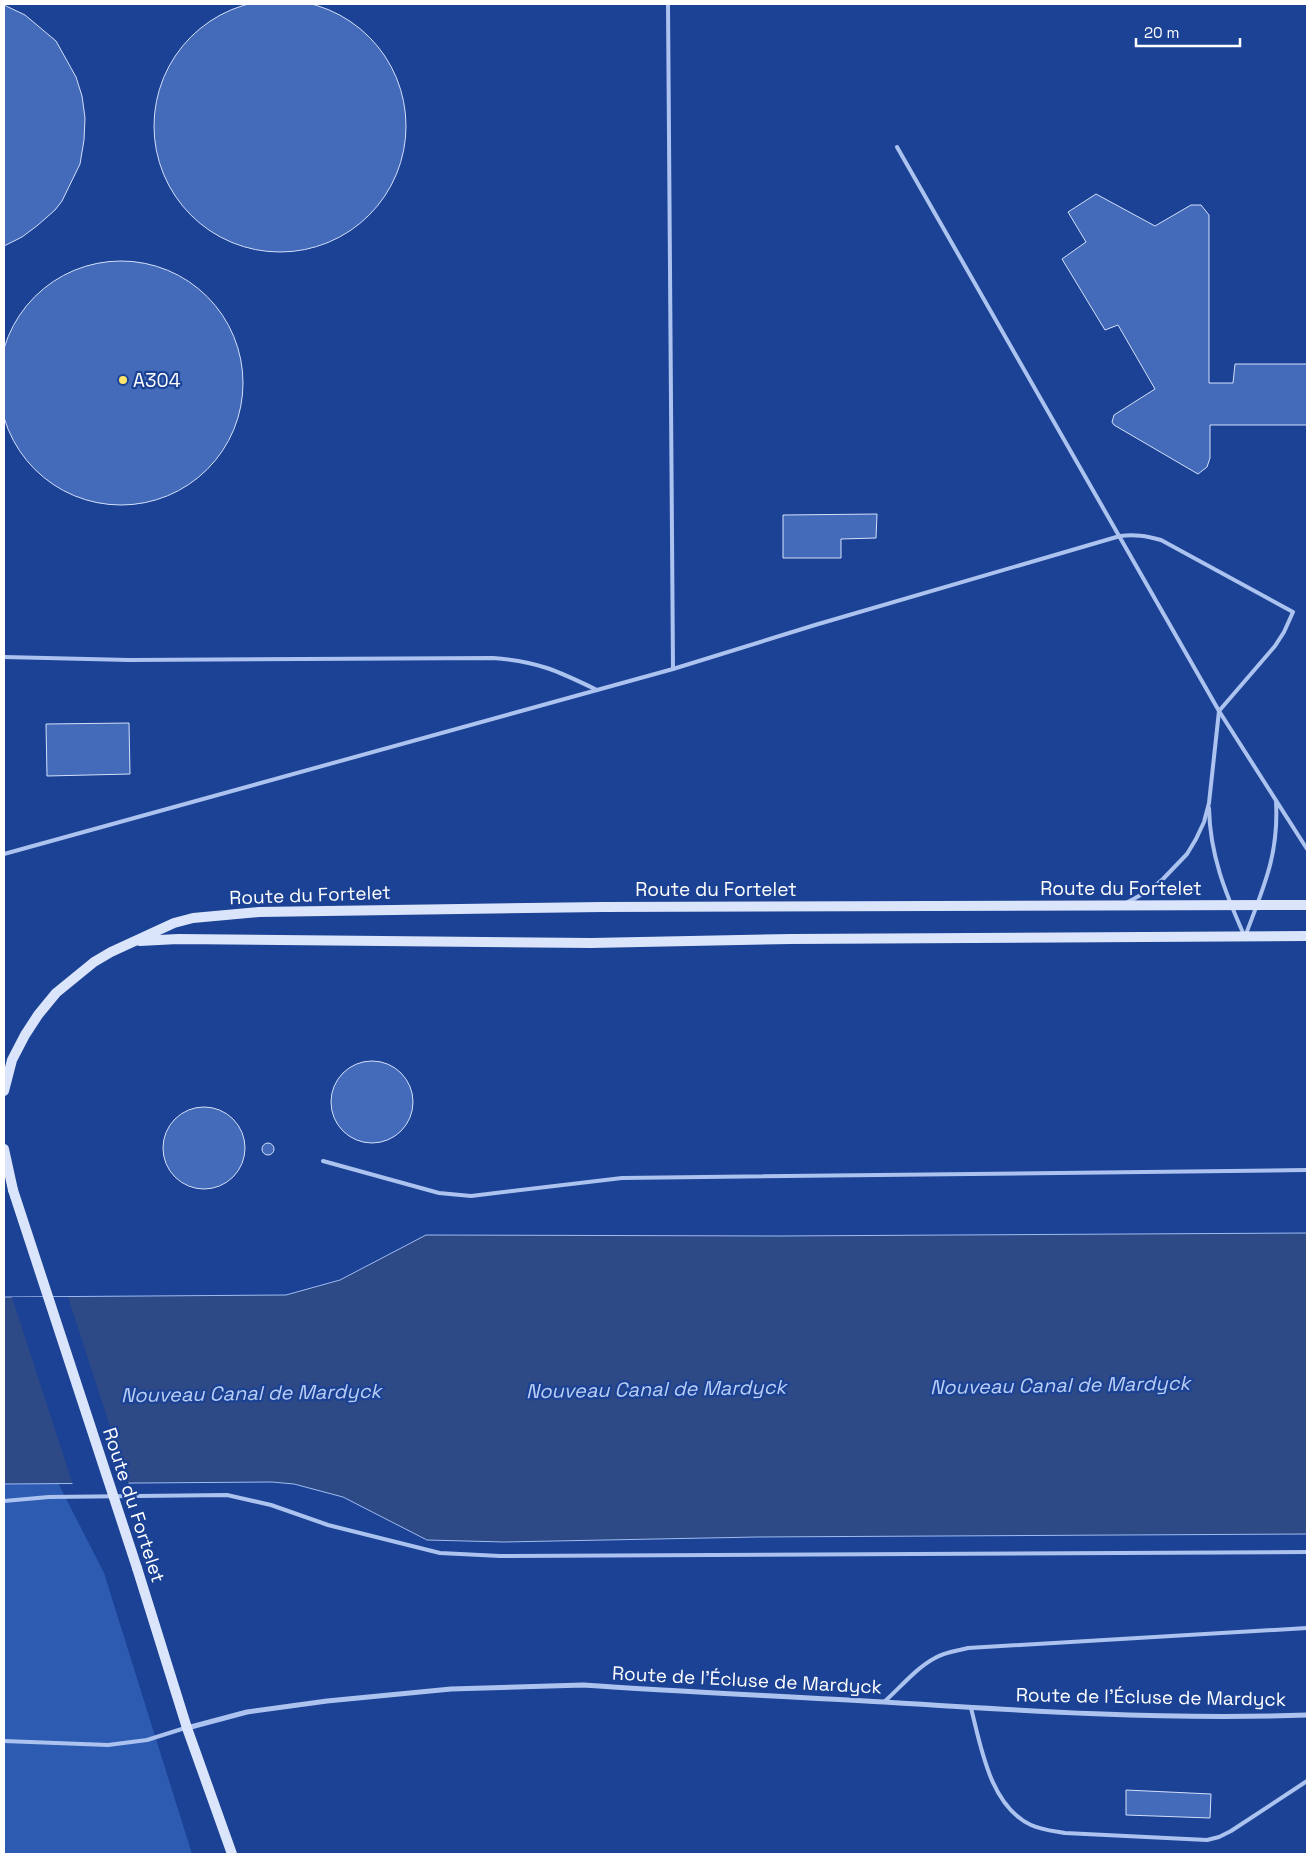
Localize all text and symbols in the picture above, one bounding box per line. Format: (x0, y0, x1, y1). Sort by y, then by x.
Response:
scale bar (1136, 15, 1240, 47)
text: 20 m (1144, 23, 1179, 42)
place label: A304 (133, 368, 181, 393)
marker: A304 (117, 374, 129, 386)
street label: Route du Fortelet (1040, 876, 1202, 901)
street label: Route du Fortelet (635, 877, 797, 902)
street label: Route du Fortelet (229, 880, 391, 910)
water label: Nouveau Canal de Mardyck (930, 1370, 1193, 1400)
water label: Nouveau Canal de Mardyck (526, 1374, 789, 1404)
water label: Nouveau Canal de Mardyck (121, 1378, 384, 1408)
street label: Route du Fortelet (97, 1424, 171, 1586)
street label: Route de l'Écluse de Mardyck (611, 1660, 883, 1700)
street label: Route de l'Écluse de Mardyck (1016, 1682, 1286, 1712)

